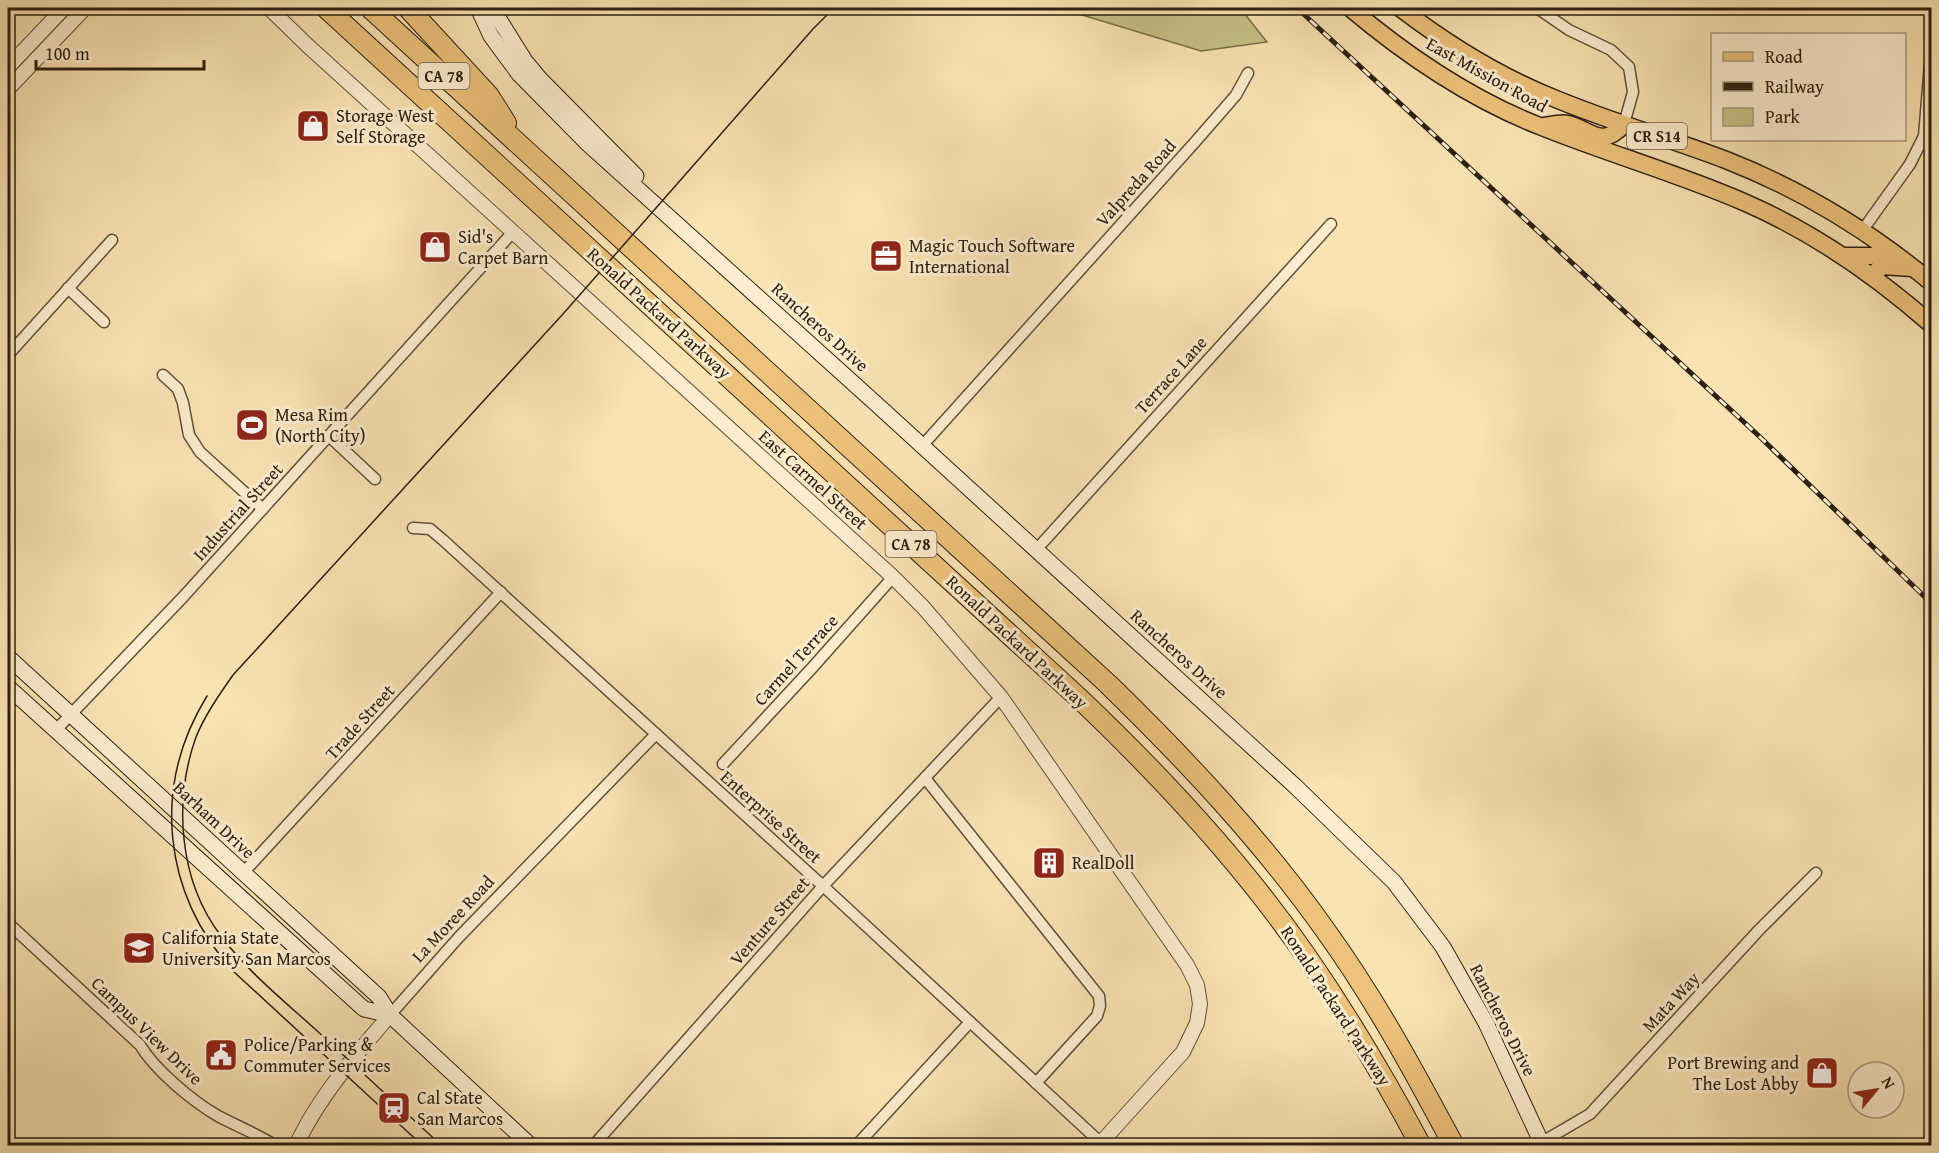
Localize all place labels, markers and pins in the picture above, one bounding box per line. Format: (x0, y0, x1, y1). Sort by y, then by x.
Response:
place label: Storage West Self Storage (336, 102, 435, 150)
shop icon: Storage West Self Storage (295, 108, 331, 144)
place label: Sid's Carpet Barn (458, 223, 548, 271)
shop icon: Sid's Carpet Barn (417, 229, 453, 265)
place label: Magic Touch Software International (909, 232, 1075, 280)
office icon: Magic Touch Software International (868, 238, 904, 274)
place label: Mesa Rim (North City) (275, 401, 366, 449)
sports icon: Mesa Rim (North City) (234, 407, 270, 443)
building icon: RealDoll (1031, 845, 1067, 881)
place label: RealDoll (1072, 849, 1135, 876)
place label: California State University San Marcos (162, 924, 331, 972)
school or university icon: California State University San Marcos (121, 930, 157, 966)
place label: Police/Parking & Commuter Services (244, 1031, 391, 1079)
public building icon: Police/Parking & Commuter Services (203, 1037, 239, 1073)
place label: Port Brewing and The Lost Abby (1668, 1049, 1799, 1097)
shop icon: Port Brewing and The Lost Abby (1804, 1055, 1840, 1091)
place label: Cal State San Marcos (417, 1084, 503, 1132)
station icon: Cal State San Marcos (376, 1090, 412, 1126)

